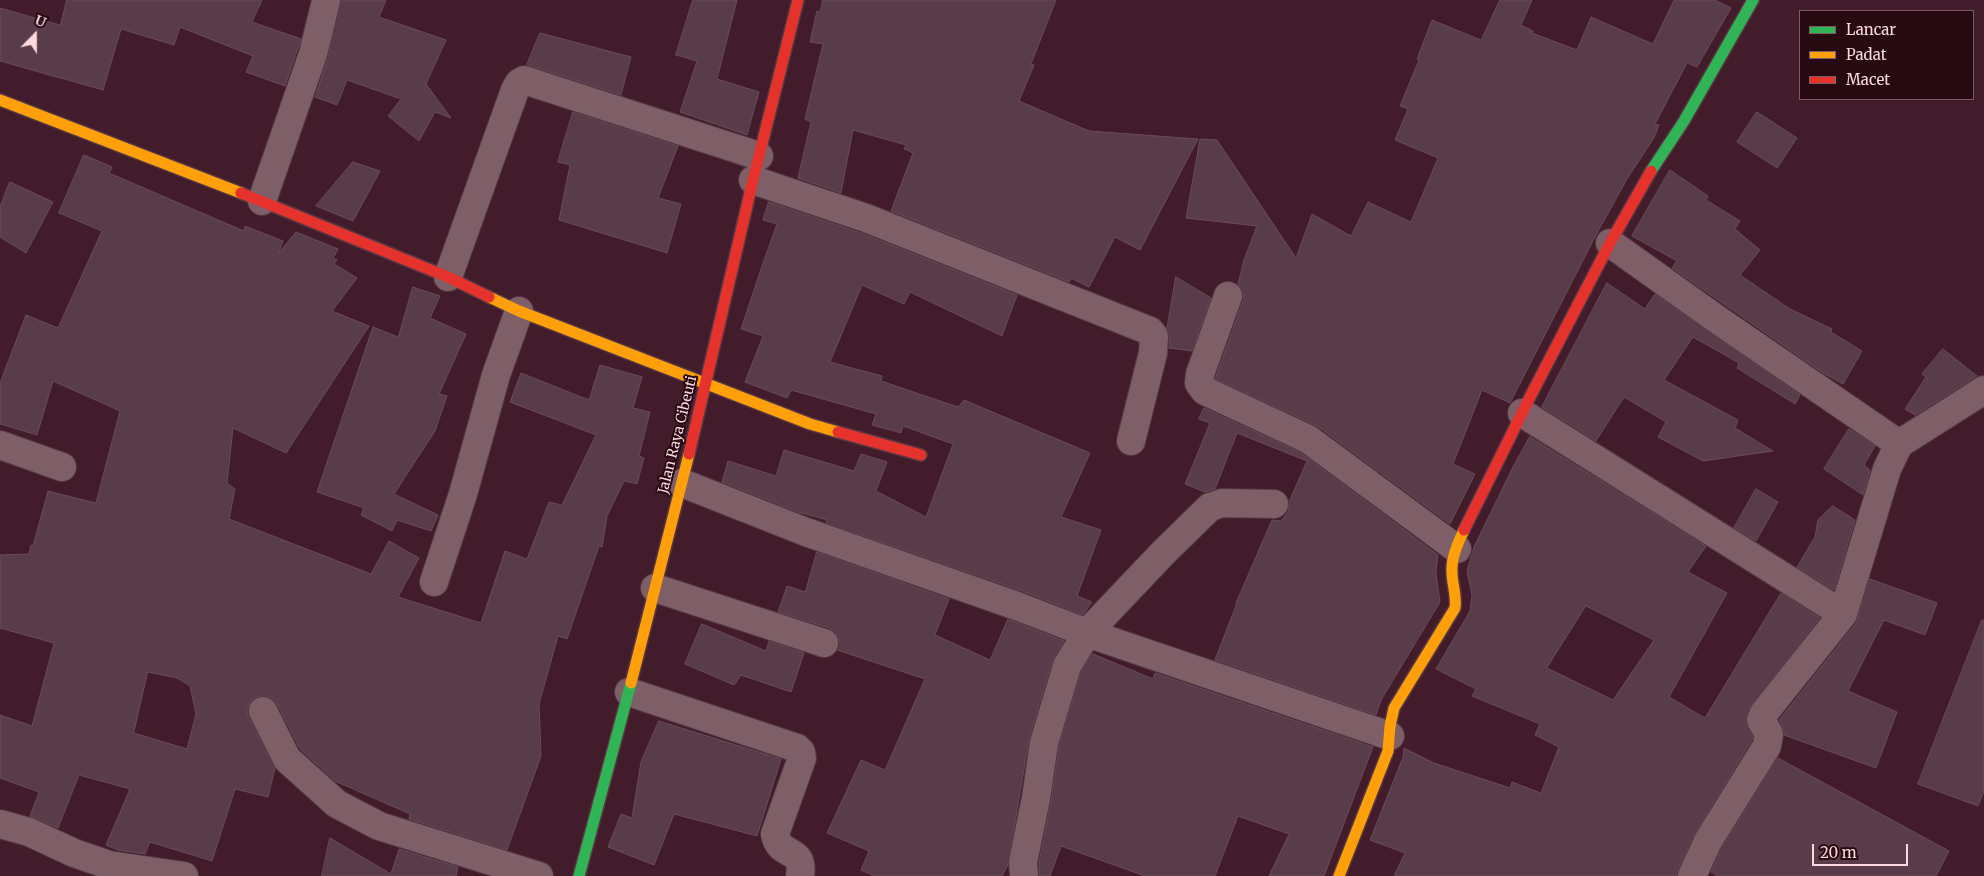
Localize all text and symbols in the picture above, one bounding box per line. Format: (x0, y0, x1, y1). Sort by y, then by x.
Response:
north arrow (10, 10, 60, 60)
legend (1799, 10, 1974, 100)
text: U (32, 11, 49, 31)
text: Lancar (1846, 20, 1896, 39)
text: Padat (1846, 45, 1886, 64)
text: Macet (1846, 70, 1890, 89)
street label: Jalan Raya Cibeuti (655, 374, 701, 496)
scale bar (1814, 834, 1910, 866)
text: 20 m (1820, 843, 1857, 862)

